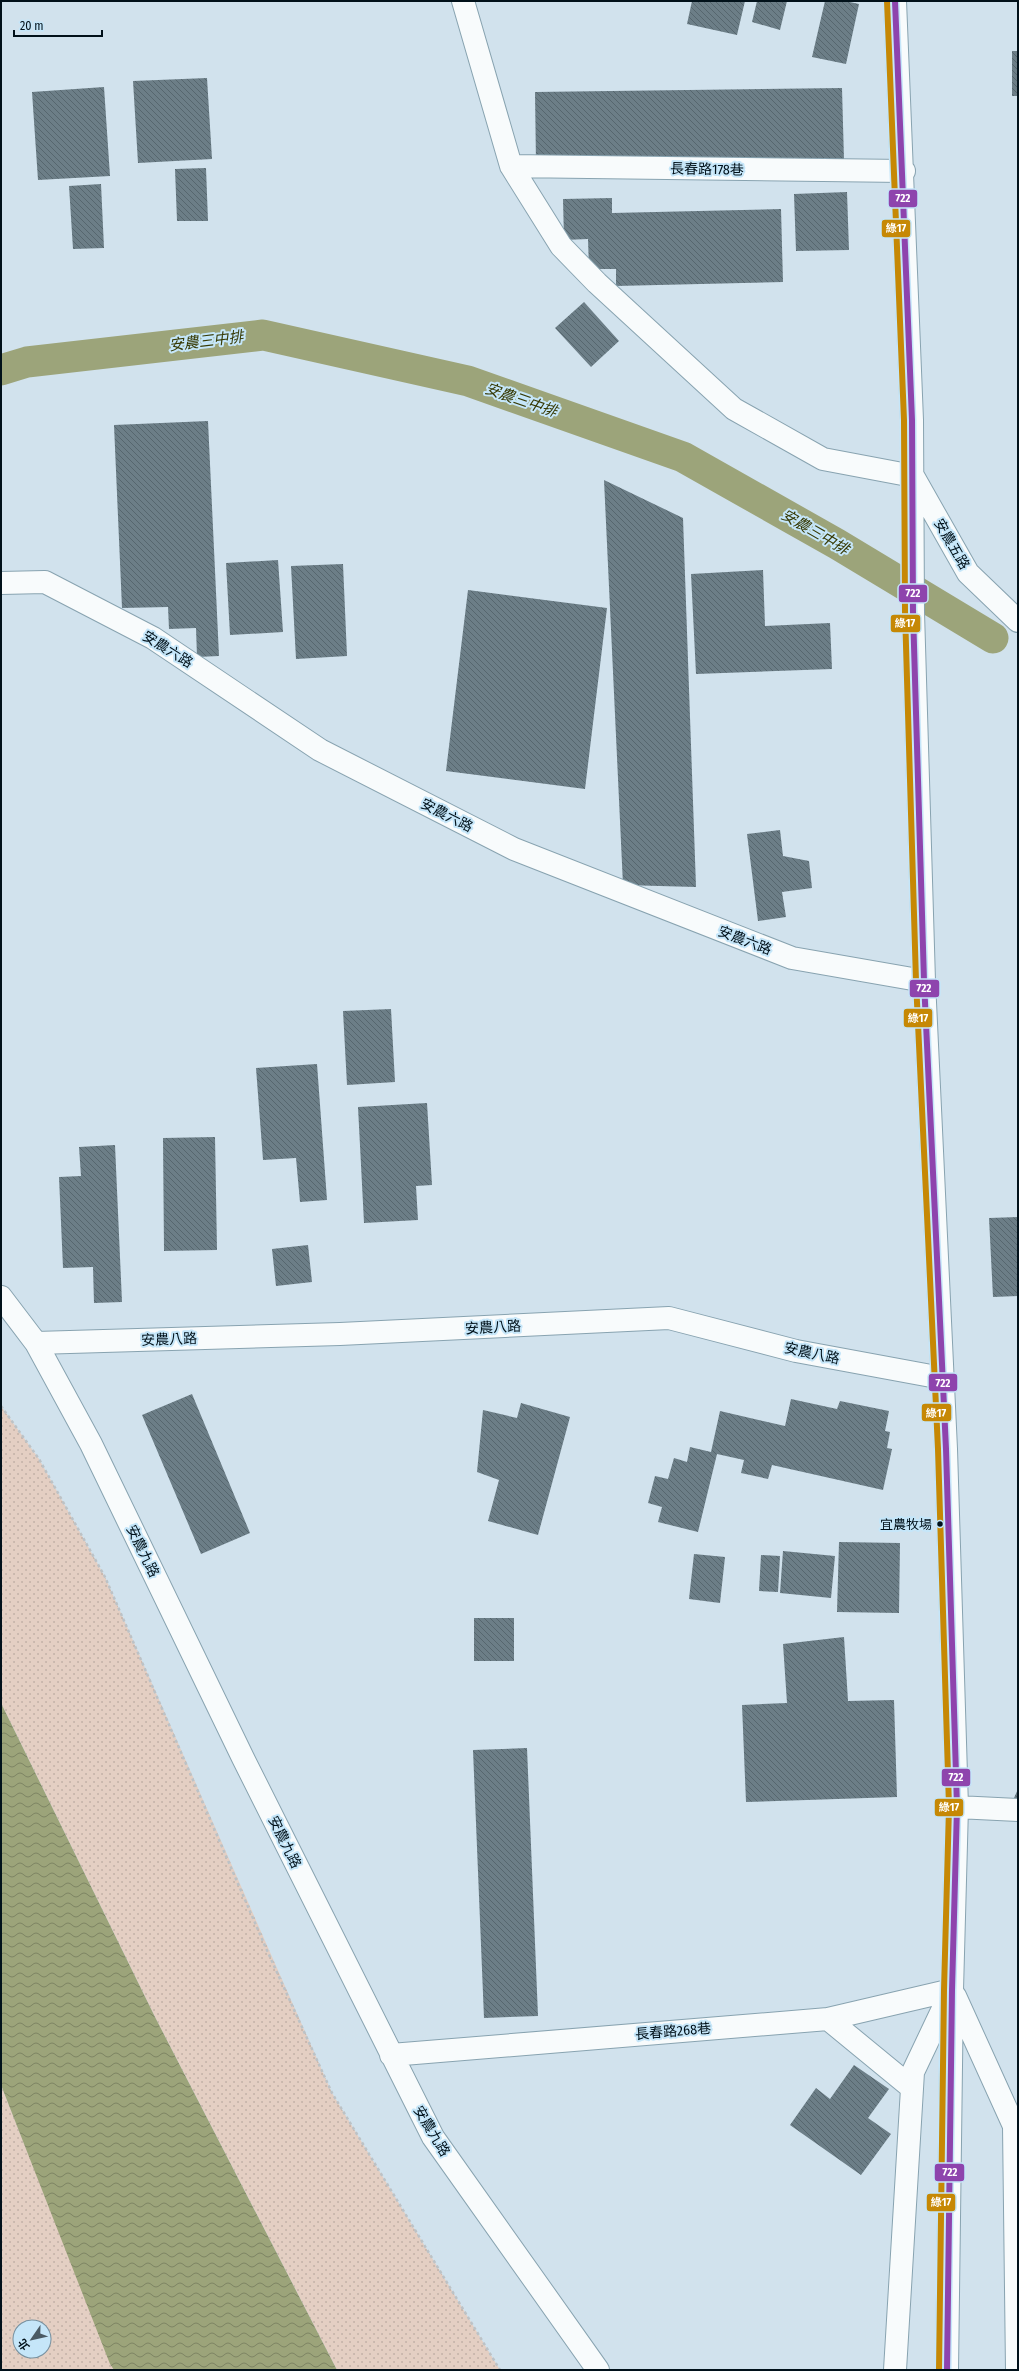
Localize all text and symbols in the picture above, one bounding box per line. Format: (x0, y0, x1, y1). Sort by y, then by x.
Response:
scale bar (14, 12, 102, 38)
text: 20 m (20, 19, 44, 33)
street label: 長春路178巷 (670, 160, 744, 179)
line badge: 722 (888, 189, 918, 208)
text: 722 (896, 192, 910, 205)
line badge: 綠17 (881, 219, 911, 238)
text: 綠17 (886, 222, 906, 235)
water label: 安農三中排 (168, 327, 246, 355)
water label: 安農三中排 (483, 379, 561, 421)
water label: 安農三中排 (778, 505, 854, 560)
street label: 安農五路 (930, 516, 973, 573)
line badge: 722 (898, 584, 928, 603)
text: 722 (906, 587, 920, 600)
line badge: 綠17 (890, 614, 921, 633)
text: 綠17 (895, 617, 915, 630)
street label: 安農六路 (139, 627, 196, 671)
street label: 安農六路 (418, 795, 476, 836)
street label: 安農六路 (716, 922, 774, 958)
line badge: 722 (909, 979, 940, 998)
text: 722 (917, 982, 931, 995)
line badge: 綠17 (903, 1008, 933, 1028)
text: 綠17 (908, 1012, 928, 1025)
street label: 安農八路 (465, 1318, 521, 1337)
street label: 安農八路 (141, 1330, 197, 1349)
street label: 安農八路 (783, 1339, 841, 1368)
line badge: 722 (928, 1373, 958, 1392)
text: 722 (936, 1377, 950, 1390)
line badge: 綠17 (921, 1403, 952, 1422)
text: 綠17 (926, 1407, 946, 1420)
place label: 宜農牧場 (880, 1517, 932, 1532)
marker: 宜農牧場 (935, 1519, 945, 1529)
street label: 安農九路 (123, 1522, 162, 1580)
line badge: 722 (941, 1768, 971, 1787)
text: 722 (949, 1771, 963, 1784)
line badge: 綠17 (934, 1798, 964, 1817)
text: 綠17 (939, 1801, 959, 1814)
street label: 安農九路 (265, 1813, 304, 1871)
street label: 長春路268巷 (634, 2020, 712, 2043)
street label: 安農九路 (410, 2103, 453, 2160)
line badge: 722 (934, 2163, 965, 2182)
text: 722 (943, 2166, 957, 2179)
line badge: 綠17 (926, 2193, 956, 2212)
text: 綠17 (931, 2196, 951, 2209)
north arrow (12, 2319, 52, 2359)
text: 北 (16, 2336, 33, 2353)

